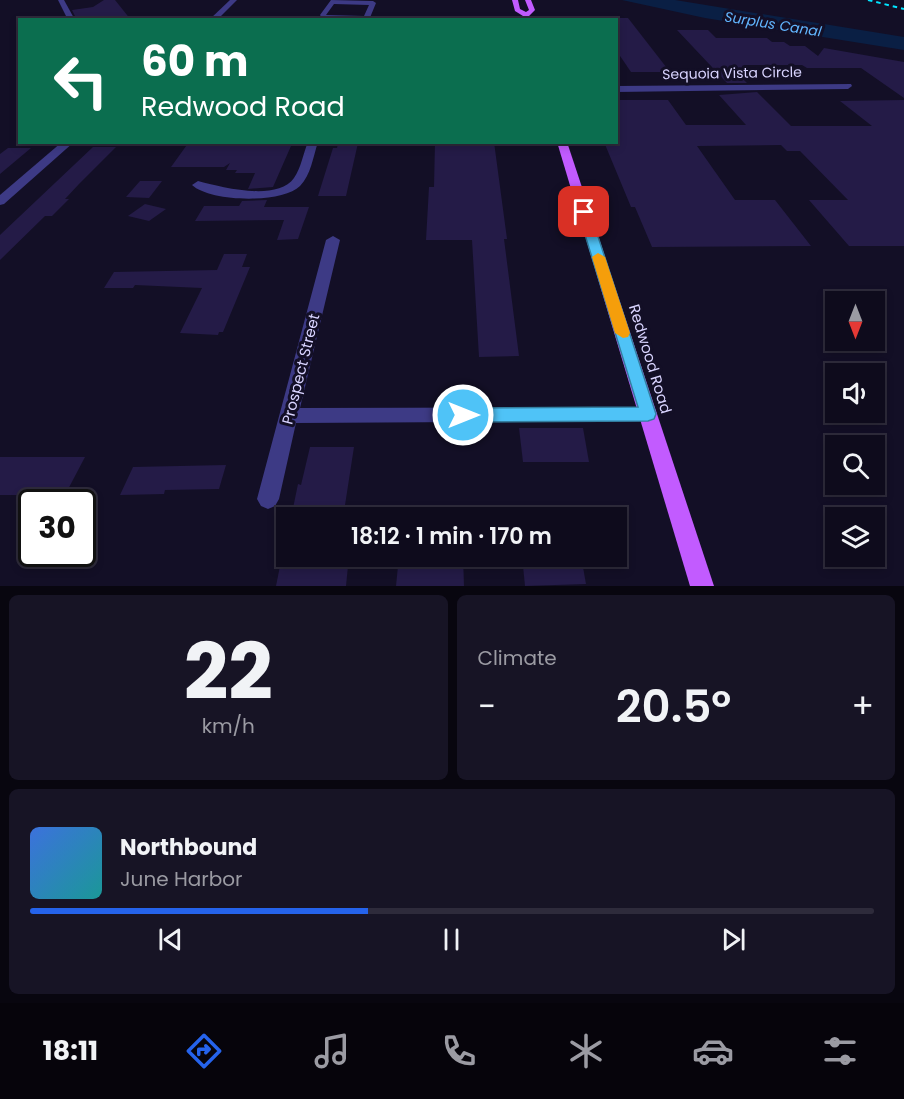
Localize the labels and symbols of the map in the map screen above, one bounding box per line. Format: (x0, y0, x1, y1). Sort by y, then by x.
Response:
water label: Surplus Canal (723, 6, 823, 42)
street label: Sequoia Vista Circle (662, 62, 802, 84)
pin (558, 186, 609, 237)
north arrow (825, 291, 885, 351)
street label: Redwood Road (624, 302, 677, 416)
street label: Prospect Street (277, 311, 324, 427)
position arrow (431, 383, 495, 447)
speed limit sign: 30 (18, 489, 96, 567)

